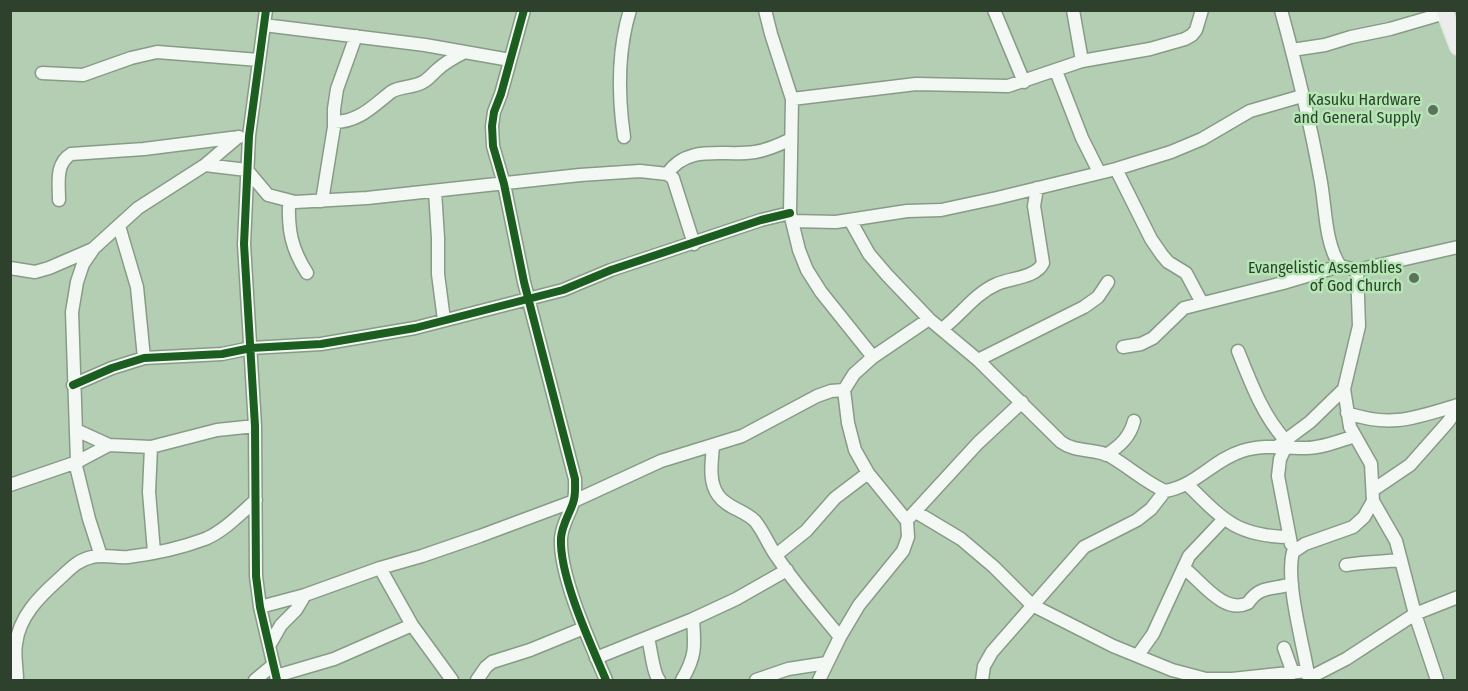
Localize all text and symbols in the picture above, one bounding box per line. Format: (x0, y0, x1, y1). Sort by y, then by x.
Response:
place label: Kasuku Hardware and General Supply (1294, 91, 1421, 129)
marker: Kasuku Hardware and General Supply (1426, 103, 1440, 117)
place label: Evangelistic Assemblies of God Church (1248, 259, 1402, 297)
marker: Evangelistic Assemblies of God Church (1407, 271, 1421, 285)

